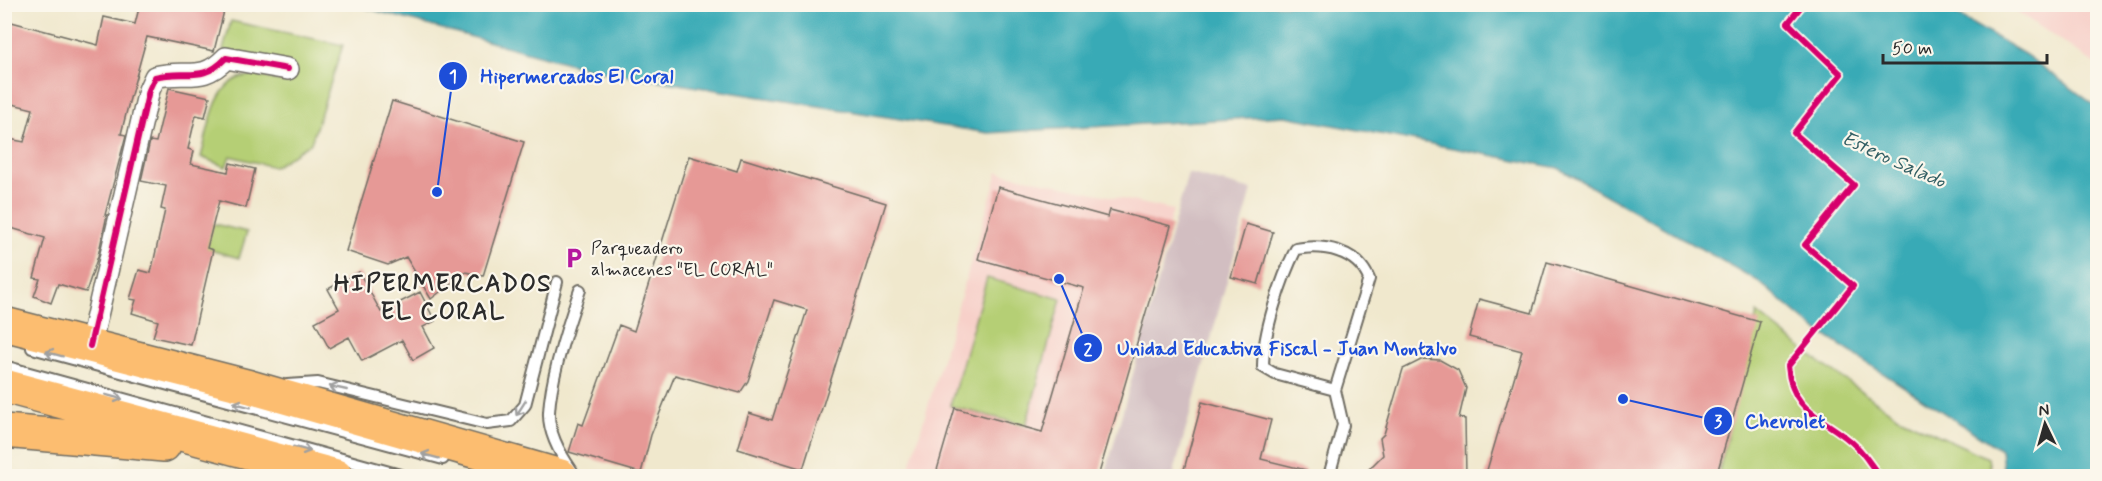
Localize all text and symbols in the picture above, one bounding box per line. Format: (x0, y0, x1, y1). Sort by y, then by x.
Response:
scale bar (1883, 27, 2046, 65)
text: 50 m (1892, 37, 1932, 61)
callout: Hipermercados El Coral (438, 57, 686, 95)
text: Hipermercados El Coral (480, 64, 674, 91)
text: 1 (449, 65, 457, 89)
water label: Estero Salado (1837, 125, 1951, 196)
place label: Parqueadero almacenes "EL CORAL" (591, 237, 773, 282)
parking icon: Parqueadero almacenes "EL CORAL" (562, 246, 586, 270)
district label: HIPERMERCADOS EL CORAL (334, 269, 552, 328)
callout: Unidad Educativa Fiscal - Juan Montalvo (1073, 329, 1471, 367)
text: Unidad Educativa Fiscal - Juan Montalvo (1117, 336, 1457, 363)
text: 2 (1084, 338, 1093, 362)
one-way arrow (45, 348, 64, 359)
one-way arrow (328, 381, 347, 393)
one-way arrow (104, 392, 123, 404)
north arrow (2015, 394, 2075, 454)
one-way arrow (233, 399, 252, 410)
one-way arrow (515, 399, 528, 416)
text: N (2038, 400, 2050, 421)
callout: Chevrolet (1703, 402, 1837, 440)
text: Chevrolet (1745, 409, 1826, 436)
text: 3 (1714, 410, 1723, 434)
one-way arrow (292, 444, 311, 455)
one-way arrow (421, 449, 440, 461)

